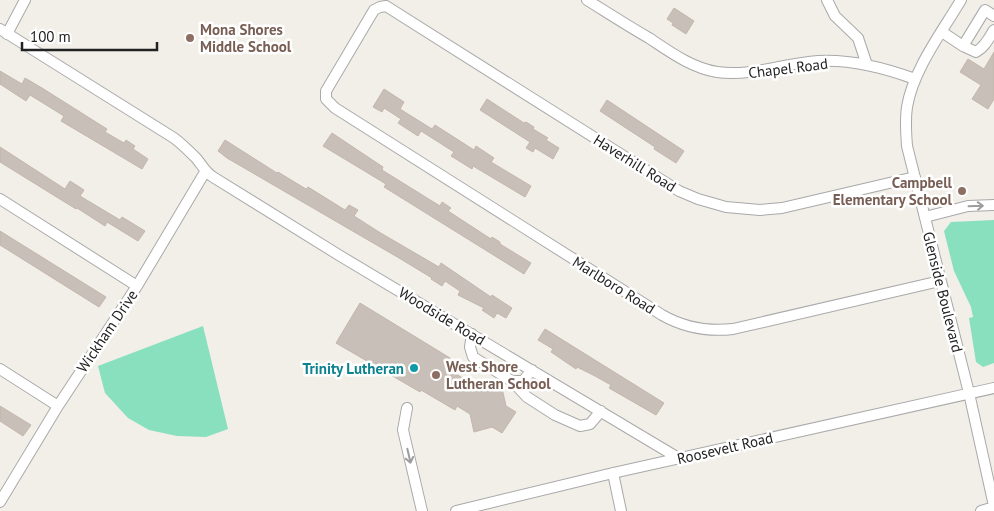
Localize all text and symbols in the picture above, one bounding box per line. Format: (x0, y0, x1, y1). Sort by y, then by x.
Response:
scale bar (22, 20, 158, 52)
place label: Mona Shores Middle School (200, 20, 292, 56)
text: 100 m (30, 27, 71, 46)
marker: Mona Shores Middle School (184, 32, 196, 44)
street label: Chapel Road (747, 54, 829, 82)
street label: Haverhill Road (590, 130, 680, 196)
place label: Campbell Elementary School (833, 173, 953, 209)
marker: Campbell Elementary School (956, 185, 968, 197)
one-way arrow (968, 201, 984, 211)
street label: Glenside Boulevard (919, 230, 967, 354)
street label: Marlboro Road (569, 252, 659, 318)
street label: Woodside Road (395, 283, 489, 349)
street label: Wickham Drive (72, 286, 142, 376)
place label: West Shore Lutheran School (446, 357, 551, 393)
place label: Trinity Lutheran (303, 359, 404, 378)
marker: Trinity Lutheran (408, 362, 420, 374)
marker: West Shore Lutheran School (430, 369, 442, 381)
street label: Roosevelt Road (675, 428, 775, 468)
one-way arrow (405, 448, 414, 464)

